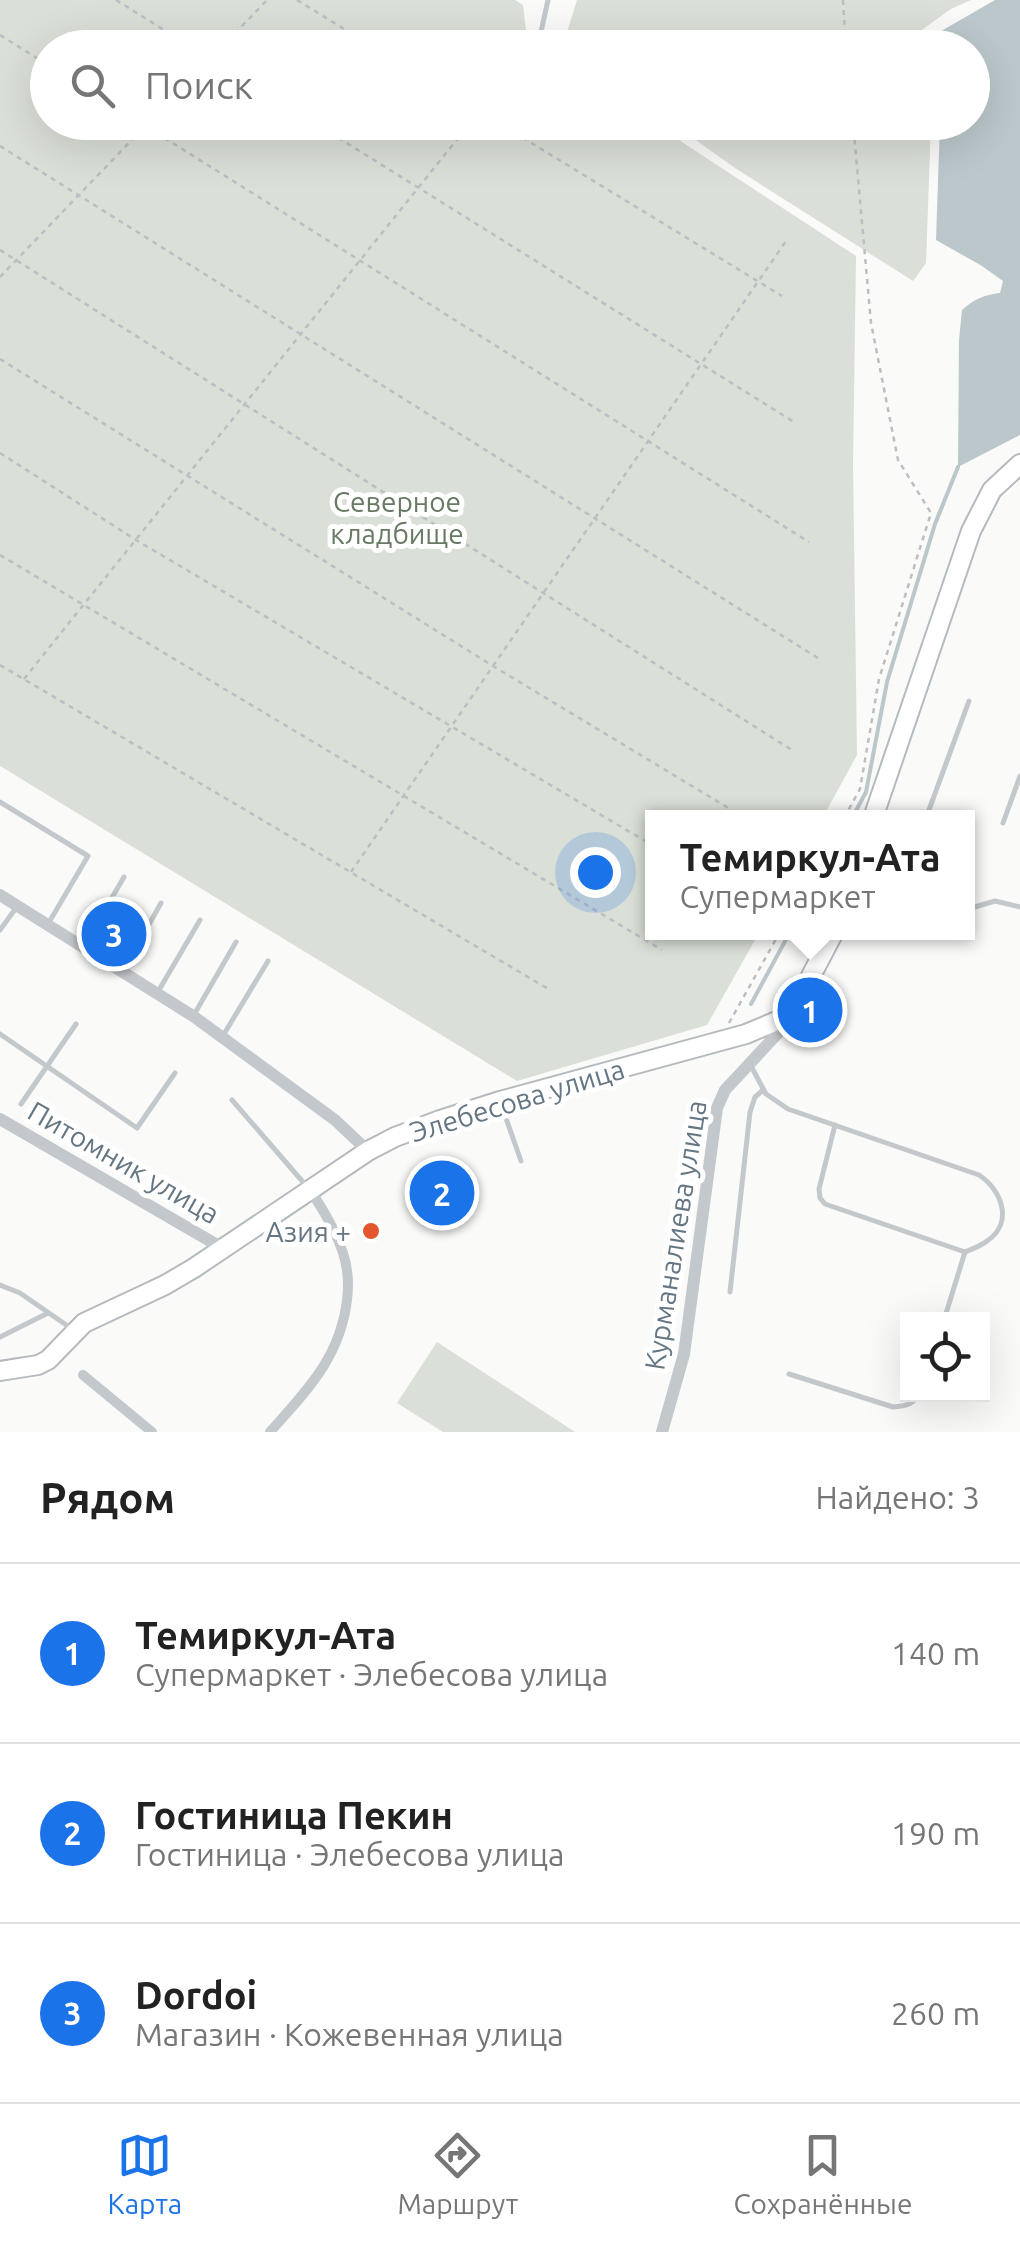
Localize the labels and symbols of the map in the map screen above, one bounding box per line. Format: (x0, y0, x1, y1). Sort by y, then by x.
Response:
park label: Северное кладбище (330, 486, 464, 549)
your location (570, 847, 621, 898)
pin: 3 (82, 896, 146, 972)
pin: 1 (778, 972, 842, 1048)
street label: Элебесова улица (406, 1053, 628, 1147)
street label: Питомник улица (23, 1095, 225, 1229)
street label: Курманалиева улица (638, 1098, 712, 1372)
pin: 2 (410, 1156, 474, 1230)
place label: Азия + (266, 1216, 351, 1247)
marker: Азия + (360, 1220, 382, 1242)

